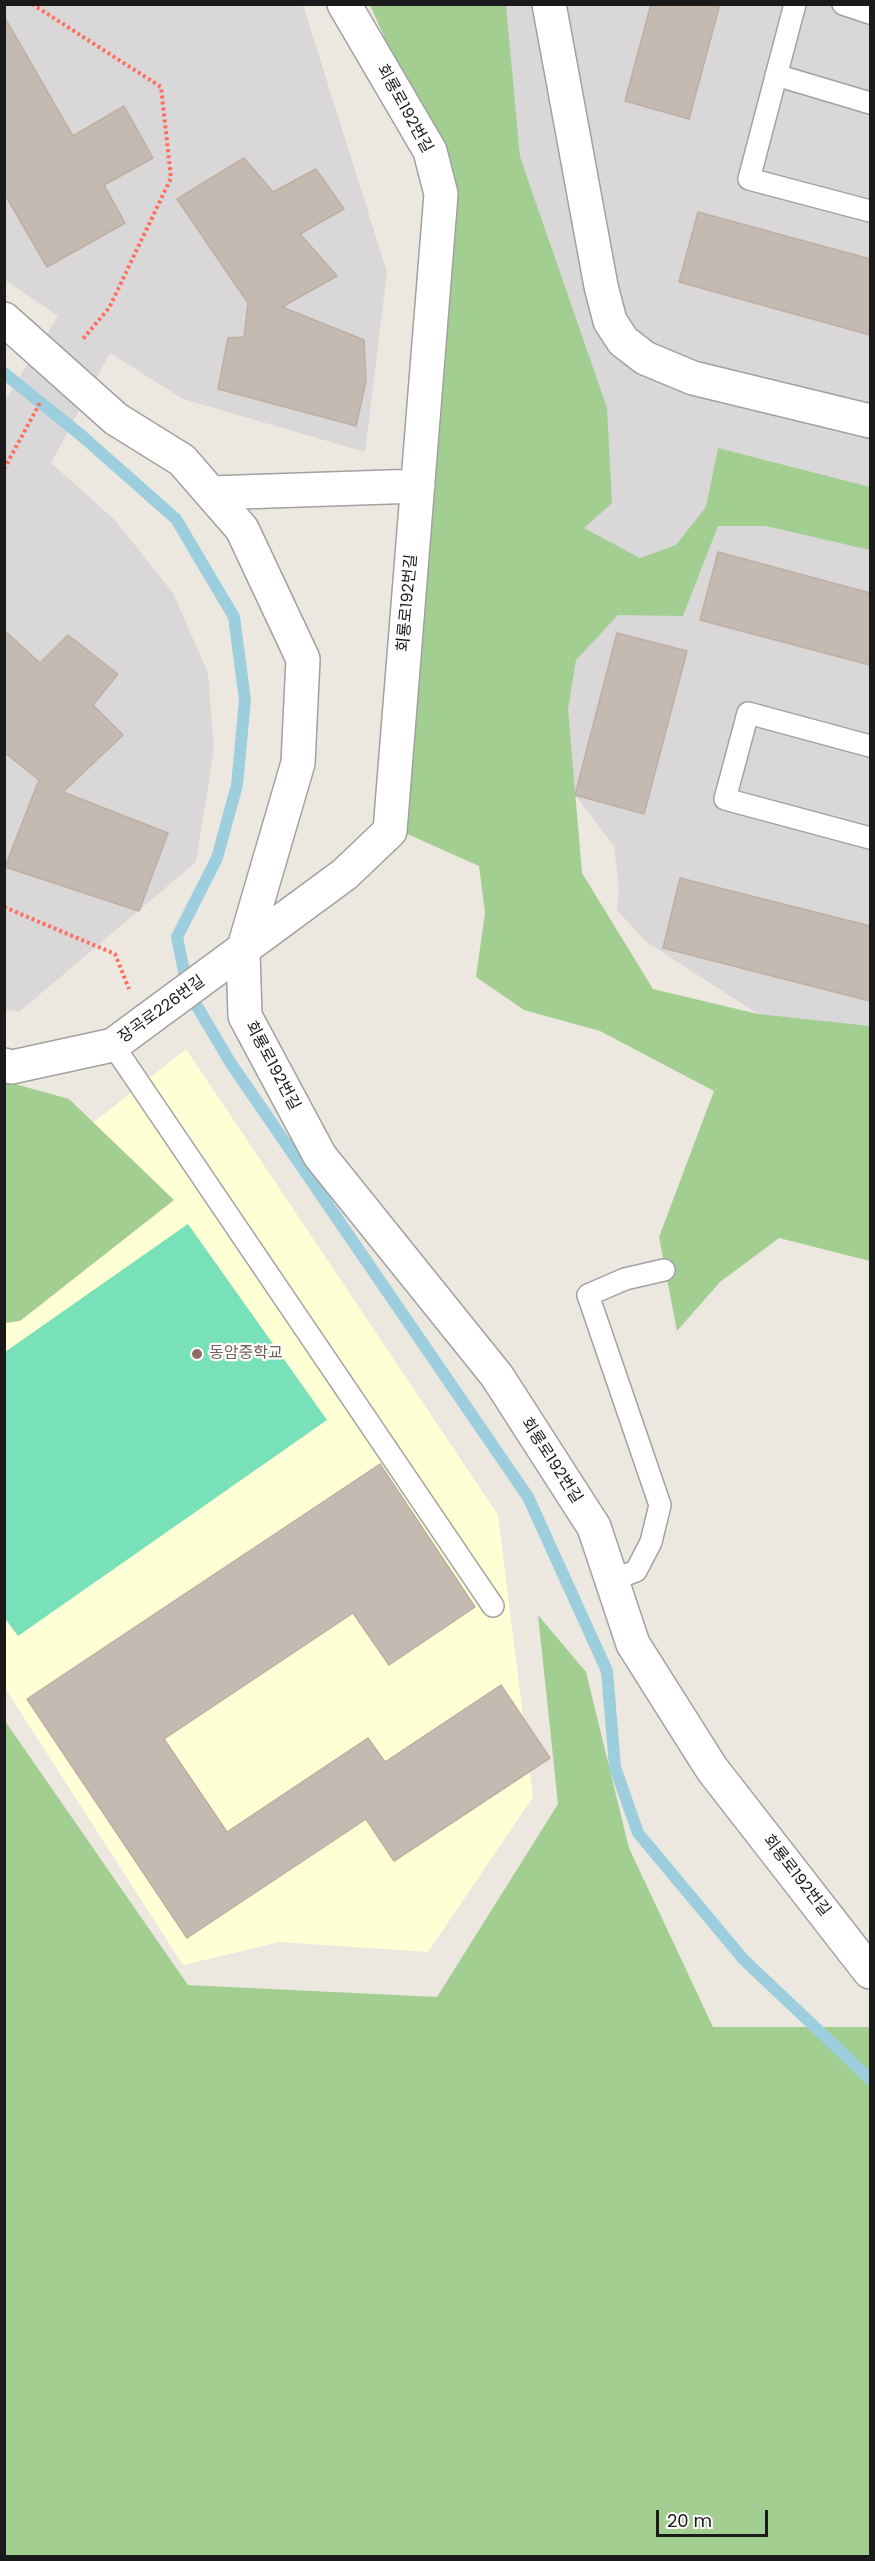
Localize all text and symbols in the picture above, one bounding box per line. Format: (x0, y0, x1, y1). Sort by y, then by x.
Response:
street label: 회룡로192번길 (372, 61, 436, 157)
street label: 회룡로192번길 (394, 553, 422, 653)
street label: 장곡로226번길 (115, 972, 209, 1048)
street label: 회룡로192번길 (241, 1018, 303, 1114)
place label: 동암중학교 (209, 1344, 283, 1364)
marker: 동암중학교 (190, 1347, 204, 1361)
street label: 회룡로192번길 (516, 1415, 586, 1507)
street label: 회룡로192번길 (758, 1831, 834, 1921)
scale bar (659, 2498, 772, 2536)
text: 20 m (667, 2508, 712, 2533)

